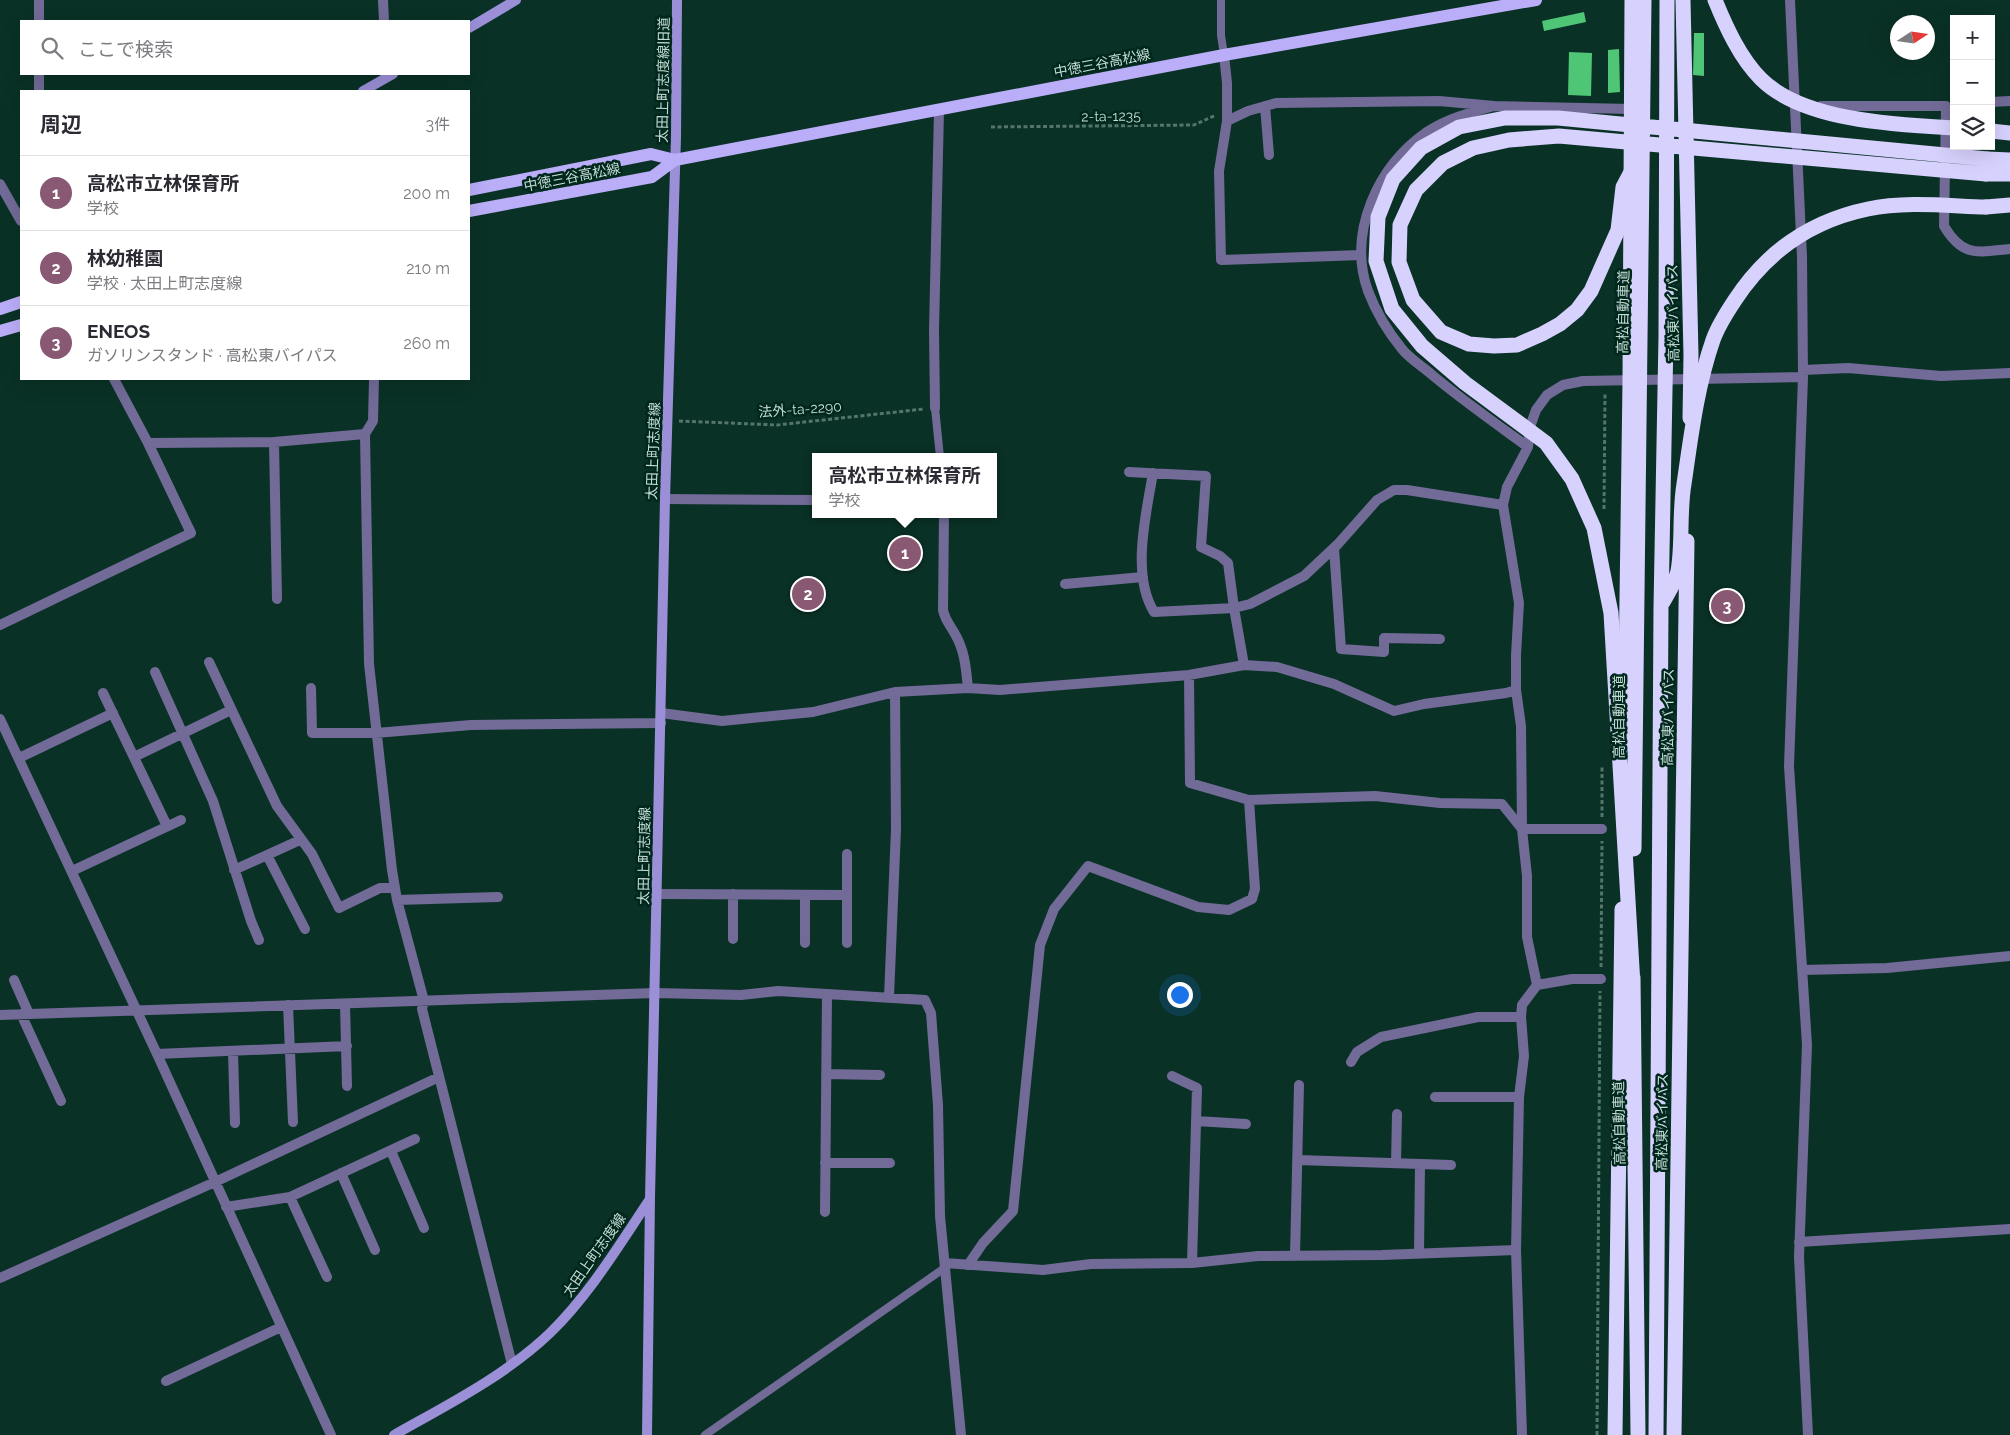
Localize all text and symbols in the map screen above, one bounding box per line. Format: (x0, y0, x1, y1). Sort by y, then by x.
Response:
north arrow (1890, 15, 1935, 60)
map controls (1950, 15, 1995, 150)
button: + (1950, 15, 1995, 60)
street label: 太田上町志度線旧道 (654, 17, 672, 143)
search box (20, 20, 470, 75)
icon: search (38, 34, 66, 62)
text: ここで検索 (78, 38, 173, 60)
street label: 中徳三谷高松線 (1052, 46, 1152, 80)
button: − (1950, 60, 1995, 105)
button: layers (1950, 105, 1995, 150)
street label: 2-ta-1235 (1081, 107, 1141, 125)
text: 周辺 (40, 112, 82, 137)
text: 3件 (425, 115, 450, 134)
street label: 中徳三谷高松線 (522, 160, 622, 194)
text: 高松市立林保育所 (87, 172, 239, 194)
text: 1 (52, 184, 60, 203)
text: 200 m (403, 184, 450, 203)
text: 学校 (87, 199, 119, 218)
text: 林幼稚園 (87, 247, 163, 269)
text: 2 (51, 259, 61, 278)
text: 210 m (406, 259, 450, 278)
street label: 高松東バイパス (1664, 264, 1682, 362)
street label: 高松自動車道 (1614, 270, 1632, 354)
text: 学校 · 太田上町志度線 (87, 274, 242, 293)
text: ENEOS (87, 320, 150, 342)
text: 3 (52, 334, 60, 353)
text: 260 m (403, 334, 450, 353)
text: ガソリンスタンド · 高松東バイパス (87, 346, 338, 365)
street label: 法外-ta-2290 (758, 398, 842, 420)
street label: 太田上町志度線 (643, 402, 663, 500)
popup (812, 453, 997, 518)
text: 高松市立林保育所 (828, 464, 981, 486)
text: 学校 (828, 491, 861, 510)
pin: 1 (889, 534, 921, 572)
pin: 2 (792, 575, 824, 613)
pin: 3 (1711, 587, 1743, 625)
street label: 高松東バイパス (1659, 668, 1677, 766)
street label: 高松自動車道 (1611, 675, 1627, 759)
street label: 太田上町志度線 (635, 807, 653, 905)
your location (1167, 982, 1193, 1008)
street label: 高松東バイパス (1653, 1073, 1671, 1171)
street label: 高松自動車道 (1610, 1081, 1628, 1165)
street label: 太田上町志度線 (559, 1210, 629, 1300)

